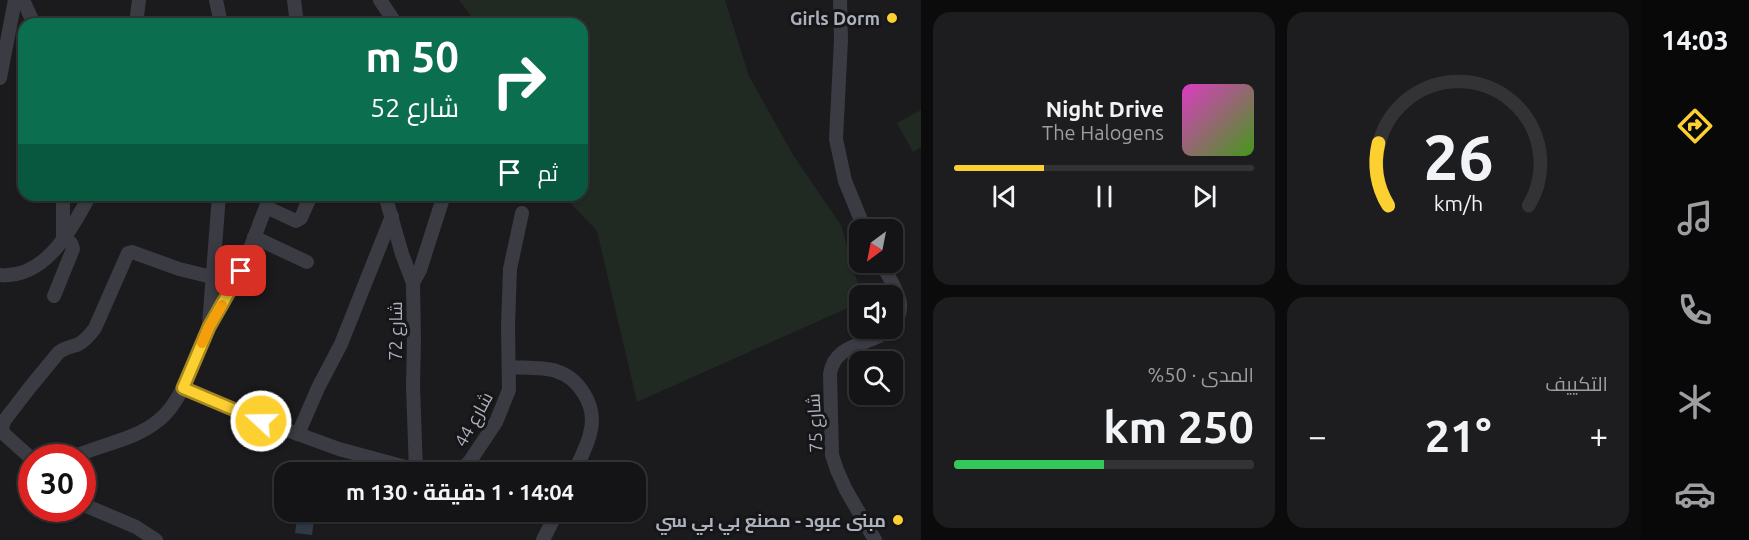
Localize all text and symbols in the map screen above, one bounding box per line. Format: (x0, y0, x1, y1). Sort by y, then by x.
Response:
place label: Girls Dorm (790, 8, 880, 28)
marker: Girls Dorm (885, 11, 899, 25)
text: 14:03 (1661, 25, 1729, 55)
text: 50 m (365, 33, 459, 80)
icon: right (480, 42, 558, 120)
text: شارع 52 (370, 92, 459, 122)
text: Night Drive (1046, 96, 1164, 121)
icon: directions (1674, 105, 1716, 147)
text: The Halogens (1042, 121, 1164, 144)
text: 26 (1423, 122, 1493, 192)
icon: arrive (493, 156, 526, 189)
text: ثم (538, 160, 558, 185)
icon: previous (988, 180, 1021, 213)
icon: pause (1088, 180, 1121, 213)
icon: next (1188, 180, 1221, 213)
text: km/h (1433, 191, 1483, 215)
icon: music (1674, 197, 1716, 239)
north arrow (849, 219, 903, 273)
map controls (849, 219, 903, 405)
pin (215, 245, 266, 296)
icon: arrive (224, 254, 257, 287)
button: sound (849, 285, 903, 339)
icon: phone (1674, 289, 1716, 331)
street label: شارع 72 (385, 301, 408, 361)
button: search (849, 351, 903, 405)
text: المدى · 50% (1148, 363, 1254, 386)
text: التكييف (1545, 372, 1608, 395)
icon: climate (1674, 381, 1716, 423)
street label: شارع 44 (450, 388, 499, 451)
position arrow (229, 389, 293, 453)
street label: شارع 75 (802, 393, 829, 453)
text: 250 km (1103, 401, 1254, 452)
text: 21° (1425, 410, 1491, 461)
text: − (1308, 417, 1327, 454)
text: + (1589, 417, 1608, 454)
speed limit sign: 30 (18, 444, 96, 522)
icon: car (1674, 473, 1716, 515)
text: 14:04 · 1 دقيقة · 130 m (346, 479, 574, 504)
place label: مبنى عبود - مصنع بي بي سي (655, 510, 886, 536)
marker: مبنى عبود - مصنع بي بي سي (891, 513, 905, 527)

